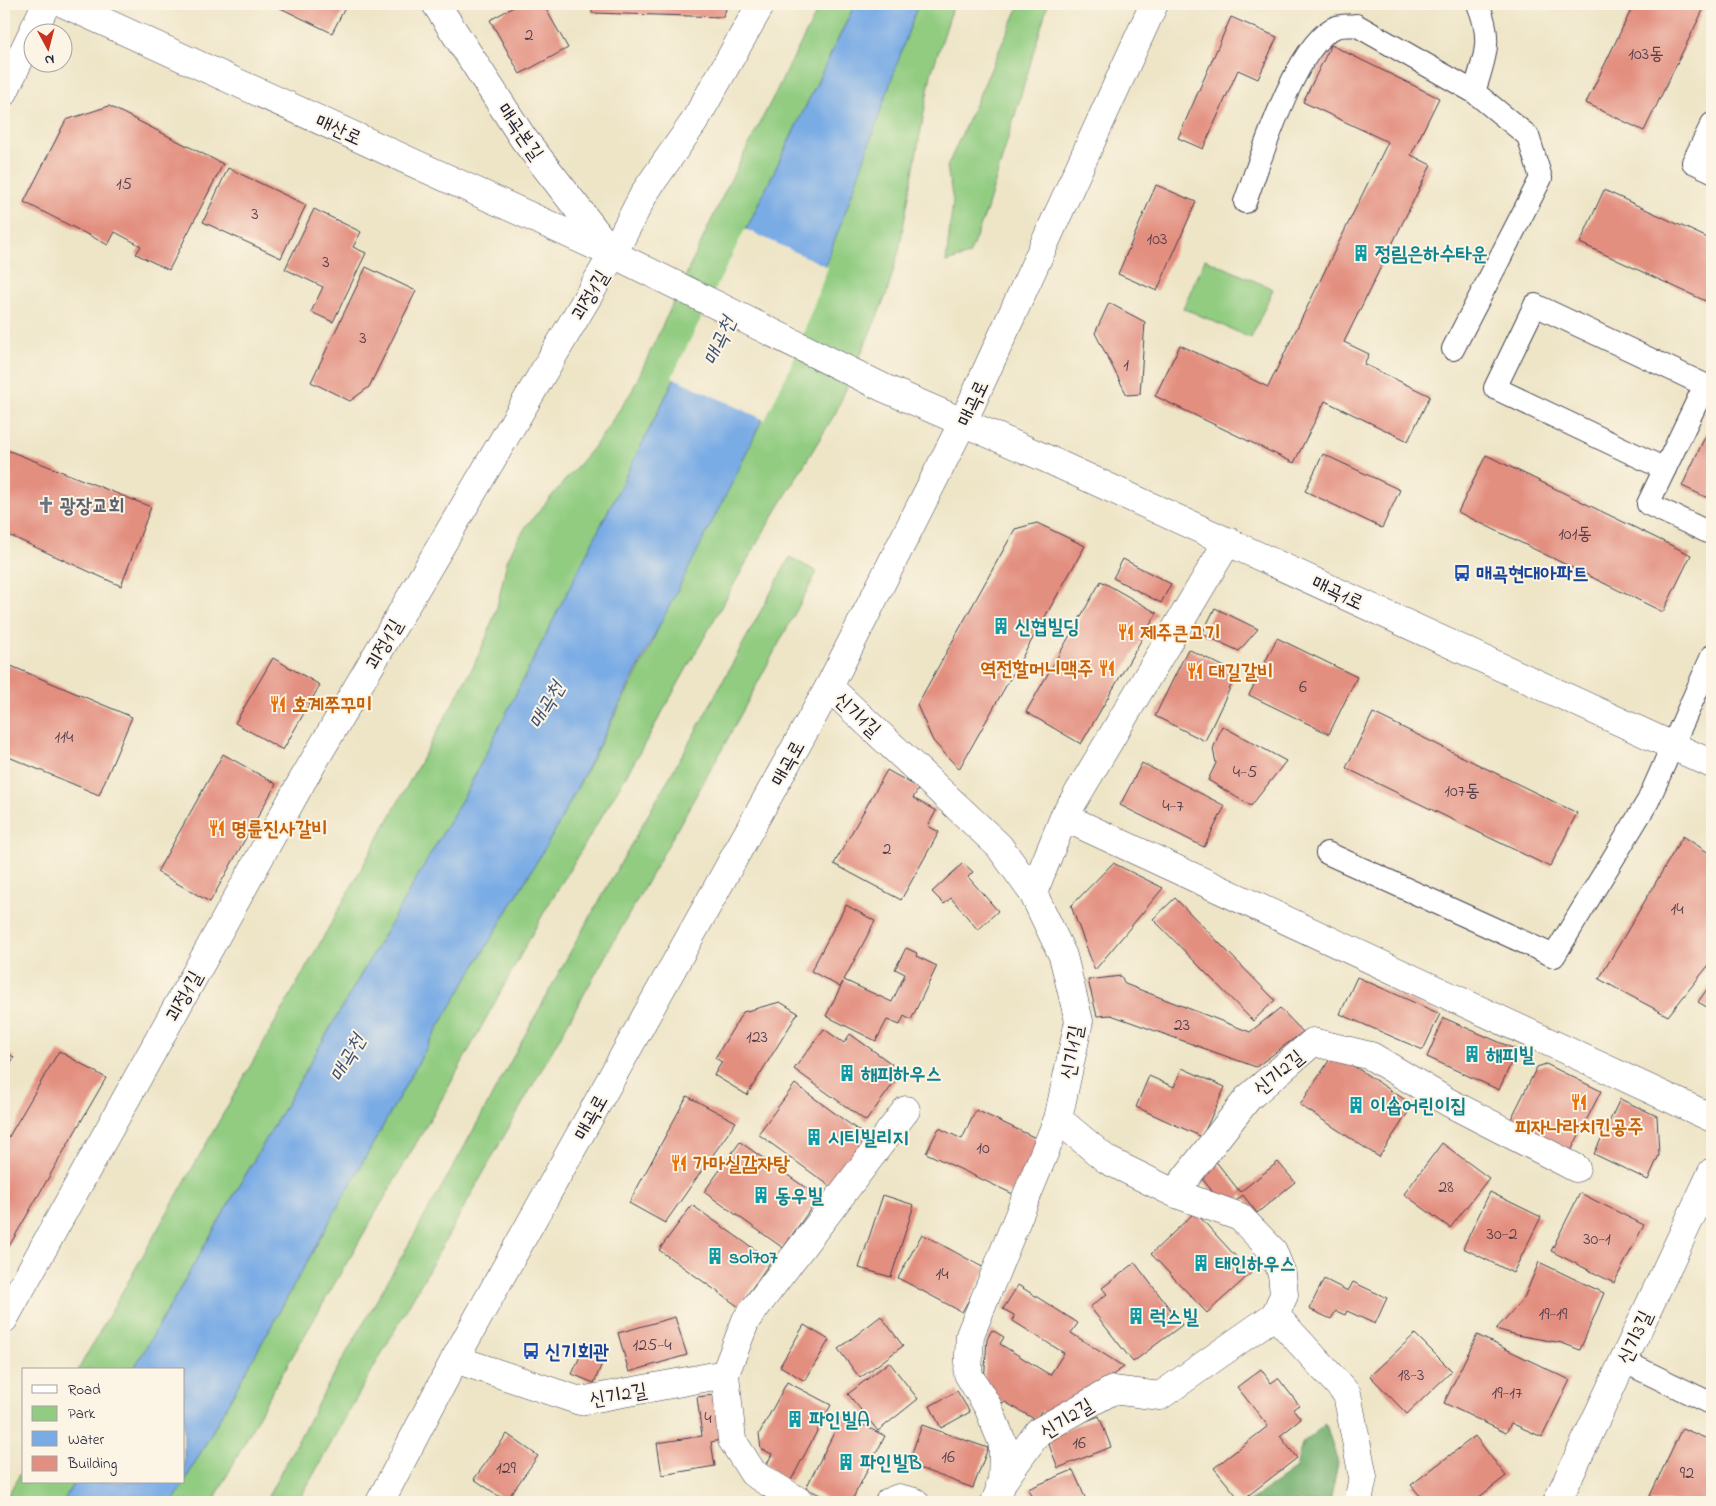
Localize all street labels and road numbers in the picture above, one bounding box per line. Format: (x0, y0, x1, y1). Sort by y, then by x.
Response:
street label: 매곡본길 (489, 98, 549, 167)
street label: 매산로 (310, 108, 366, 154)
street label: 괴정1길 (565, 265, 618, 327)
street label: 매곡로 (951, 376, 998, 432)
street label: 매곡1로 (1306, 570, 1368, 619)
street label: 괴정1길 (359, 614, 411, 676)
street label: 신기1길 (826, 687, 886, 745)
street label: 매곡로 (765, 736, 814, 792)
street label: 괴정1길 (159, 966, 211, 1028)
street label: 신기1길 (1054, 1023, 1092, 1082)
street label: 신기2길 (1248, 1044, 1311, 1104)
street label: 매곡로 (568, 1090, 617, 1146)
street label: 신기3길 (1611, 1306, 1661, 1370)
street label: 신기2길 (587, 1377, 650, 1416)
street label: 신기2길 (1035, 1392, 1100, 1448)

